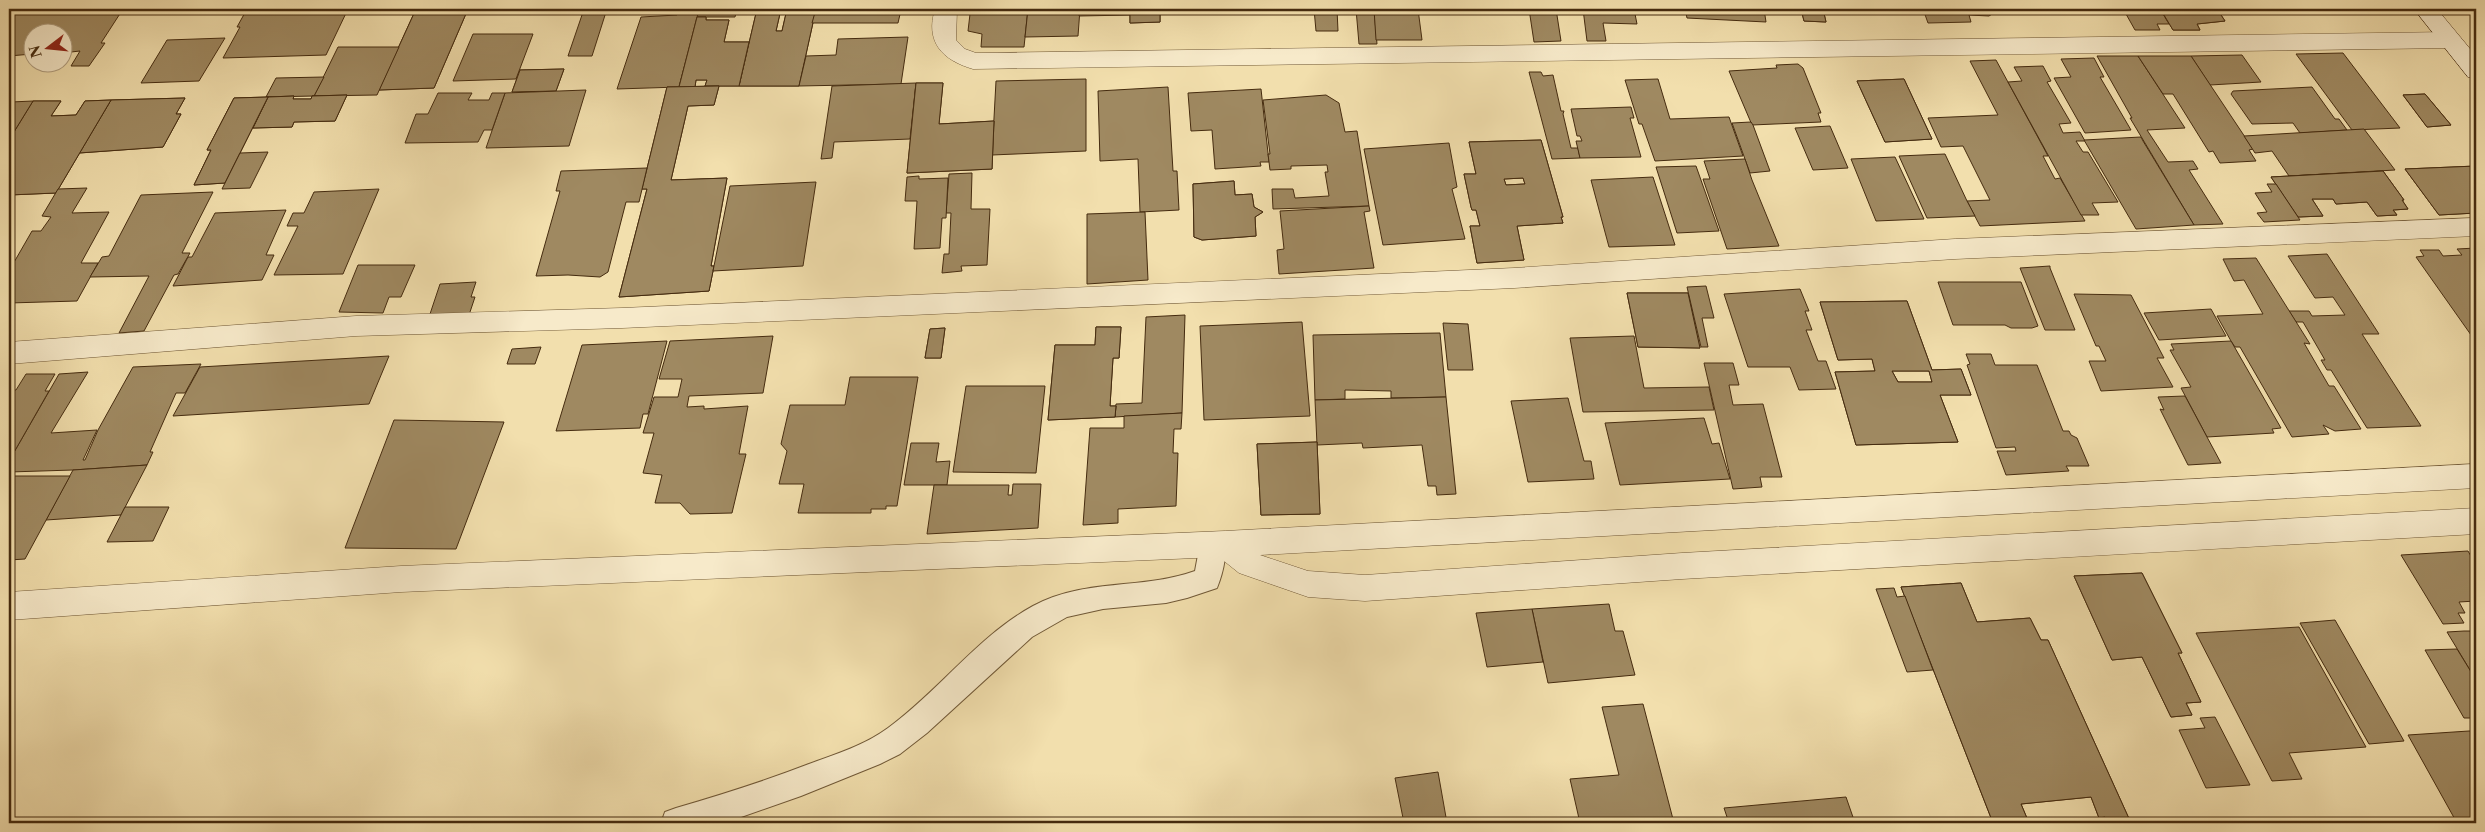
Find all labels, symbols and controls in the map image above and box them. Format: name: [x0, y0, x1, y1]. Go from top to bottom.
north arrow: [22, 22, 72, 72]
text: N: [25, 43, 46, 60]

